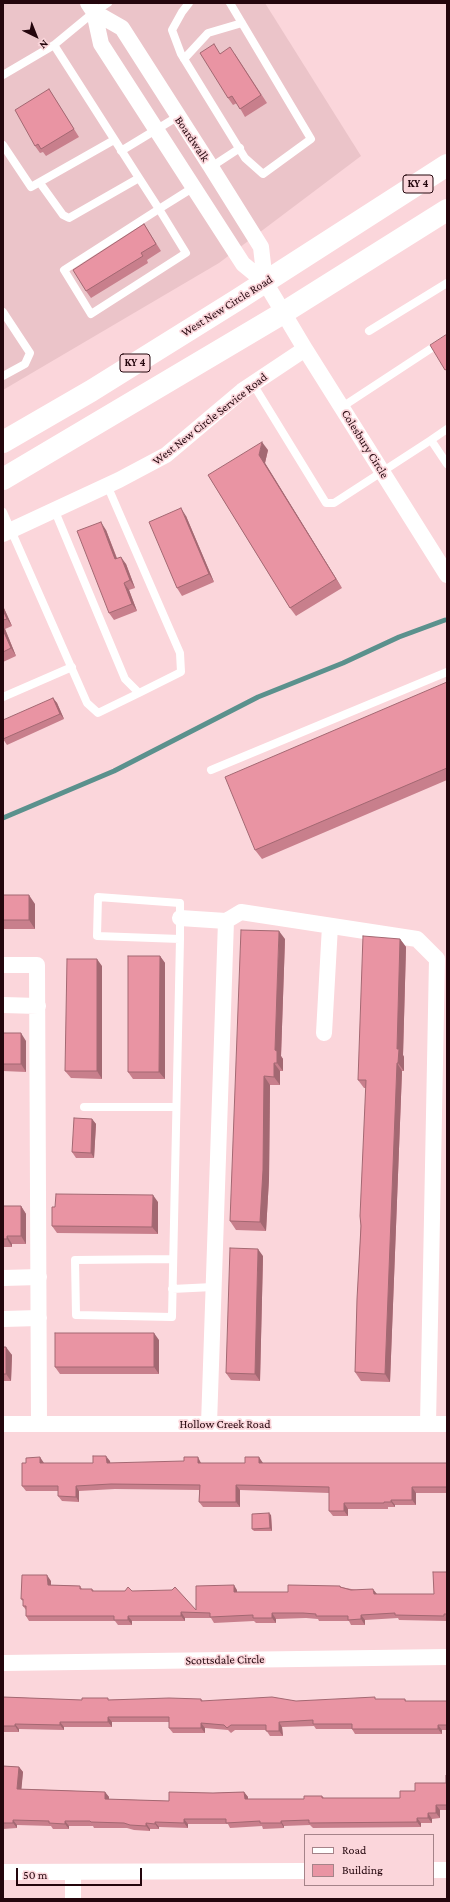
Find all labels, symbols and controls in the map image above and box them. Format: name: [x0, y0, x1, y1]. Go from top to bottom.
north arrow: [16, 16, 56, 56]
text: N: [37, 38, 51, 52]
street label: Boardwalk: [172, 114, 212, 164]
road number: KY 4: [403, 175, 433, 193]
street label: West New Circle Road: [179, 272, 275, 340]
road number: KY 4: [120, 354, 150, 372]
street label: West New Circle Service Road: [150, 370, 270, 468]
street label: Colesbury Circle: [338, 407, 392, 481]
street label: Hollow Creek Road: [179, 1417, 271, 1431]
street label: Scottsdale Circle: [185, 1652, 265, 1668]
legend: [304, 1834, 434, 1886]
text: Road: [342, 1843, 366, 1857]
scale bar: [18, 1860, 144, 1886]
text: Building: [342, 1863, 383, 1877]
text: 50 m: [23, 1868, 47, 1882]

